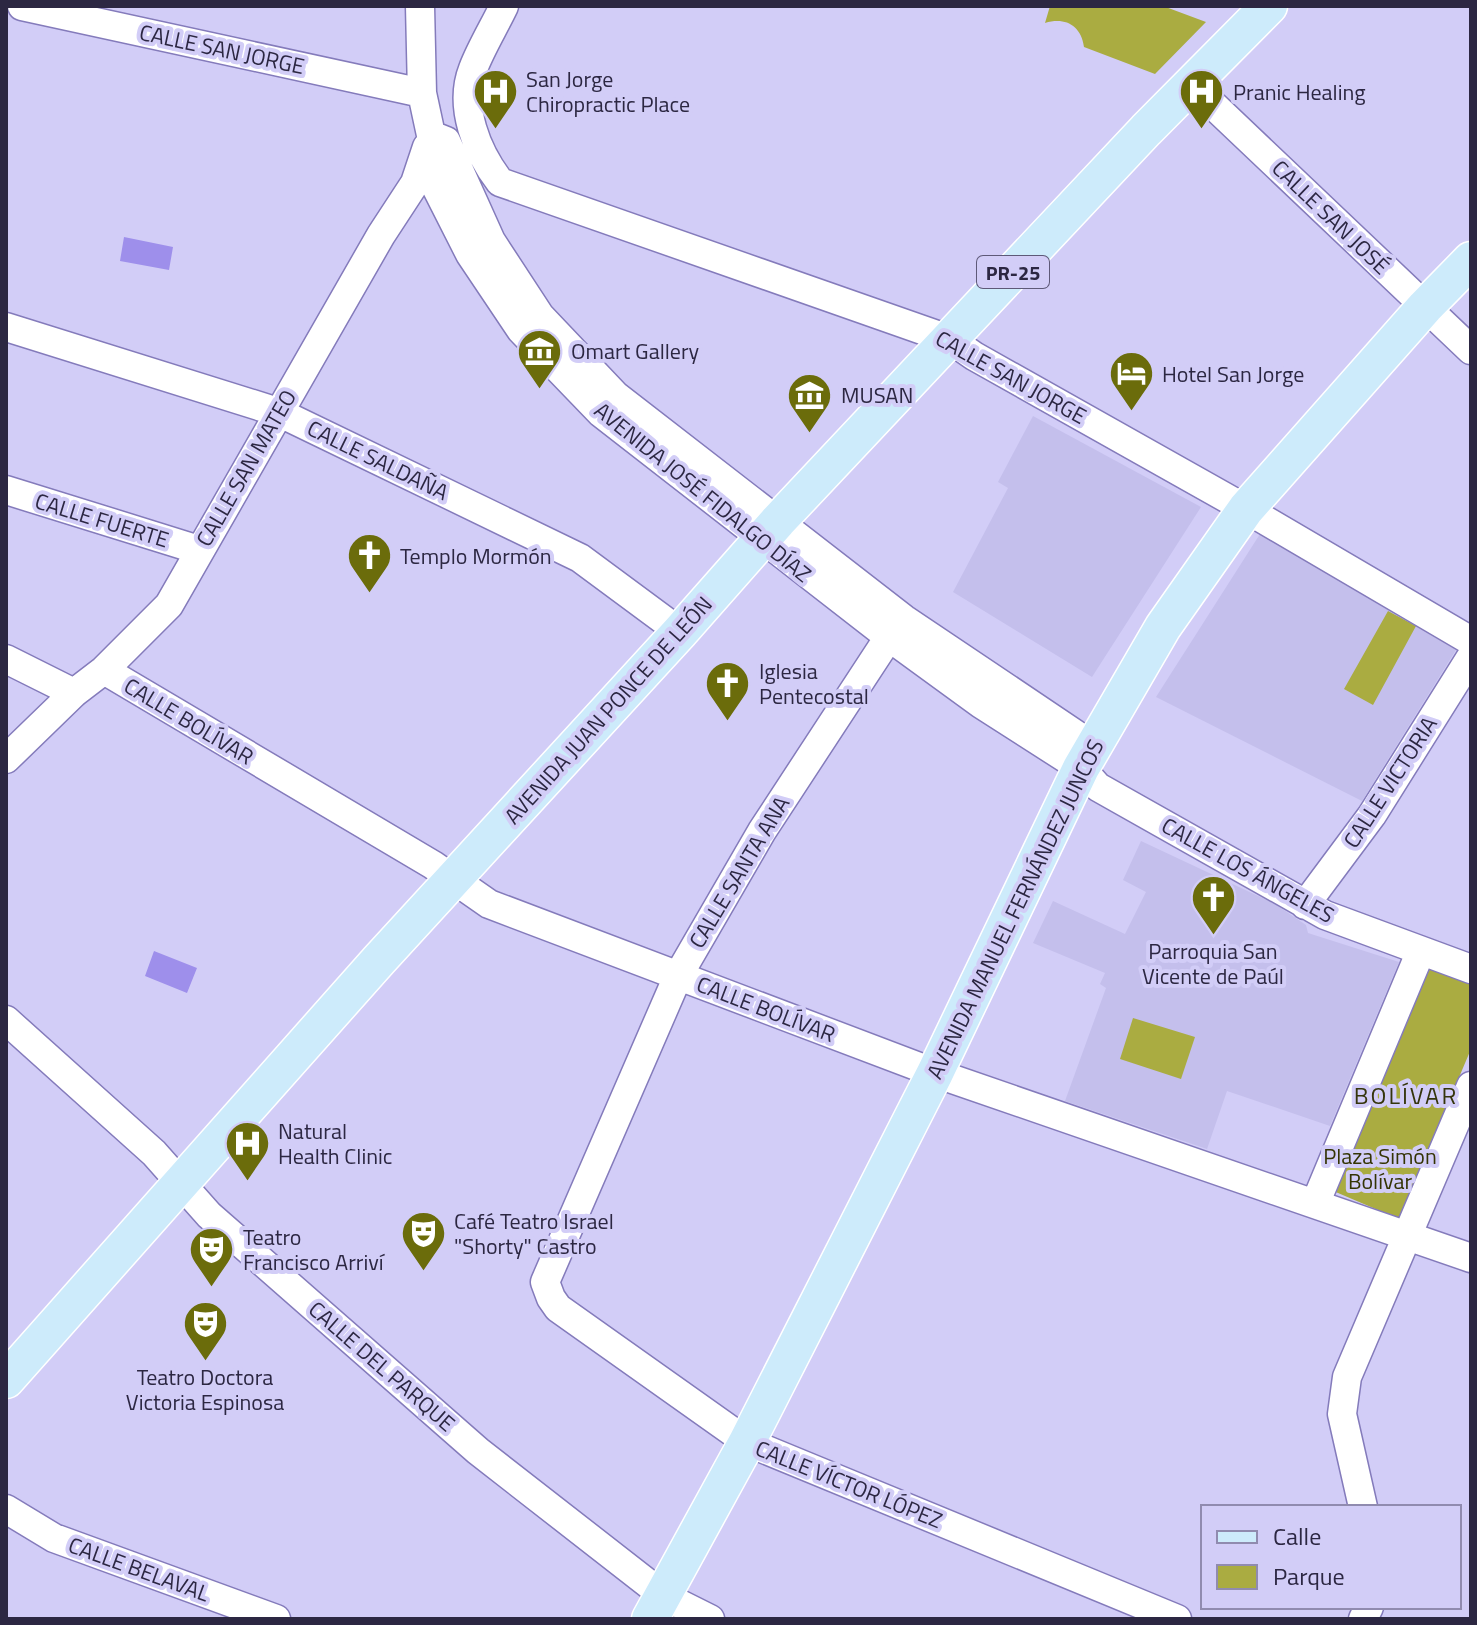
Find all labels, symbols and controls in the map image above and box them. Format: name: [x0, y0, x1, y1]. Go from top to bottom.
street label: CALLE SAN JORGE: [136, 15, 308, 83]
place label: San Jorge Chiropractic Place: [526, 62, 690, 121]
hospital icon: San Jorge Chiropractic Place: [471, 68, 519, 131]
hospital icon: Pranic Healing: [1178, 68, 1226, 131]
place label: Pranic Healing: [1233, 75, 1366, 109]
street label: CALLE SAN JOSÉ: [1264, 152, 1398, 282]
road number: PR-25: [977, 256, 1049, 288]
street label: CALLE SAN JORGE: [929, 321, 1093, 433]
museum icon: Omart Gallery: [516, 327, 564, 390]
place label: Omart Gallery: [571, 334, 700, 368]
hotel icon: Hotel San Jorge: [1107, 350, 1155, 413]
place label: Hotel San Jorge: [1162, 357, 1304, 391]
museum icon: MUSAN: [786, 371, 834, 434]
place label: MUSAN: [841, 378, 913, 412]
street label: CALLE SAN MATEO: [187, 383, 305, 553]
street label: AVENIDA JOSÉ FIDALGO DÍAZ: [587, 394, 819, 590]
street label: CALLE SALDAÑA: [302, 411, 454, 509]
street label: CALLE FUERTE: [31, 484, 173, 556]
church icon: Templo Mormón: [345, 532, 393, 595]
place label: Templo Mormón: [400, 539, 552, 573]
street label: AVENIDA JUAN PONCE DE LEÓN: [496, 588, 720, 832]
place label: Iglesia Pentecostal: [759, 654, 869, 713]
church icon: Iglesia Pentecostal: [704, 660, 752, 723]
street label: CALLE BOLÍVAR: [118, 669, 260, 773]
street label: CALLE VICTORIA: [1335, 709, 1445, 855]
street label: AVENIDA MANUEL FERNÁNDEZ JUNCOS: [918, 733, 1112, 1085]
street label: CALLE SANTA ANA: [680, 789, 798, 955]
street label: CALLE LOS ÁNGELES: [1155, 808, 1341, 932]
church icon: Parroquia San Vicente de Paúl: [1189, 874, 1237, 937]
place label: Parroquia San Vicente de Paúl: [1142, 934, 1284, 993]
street label: CALLE BOLÍVAR: [692, 967, 840, 1051]
district label: BOLÍVAR: [1354, 1077, 1458, 1113]
place label: Natural Health Clinic: [278, 1114, 392, 1173]
hospital icon: Natural Health Clinic: [223, 1120, 271, 1183]
park label: Plaza Simón Bolívar: [1323, 1139, 1437, 1198]
place label: Café Teatro Israel "Shorty" Castro: [454, 1204, 614, 1263]
theatre icon: Café Teatro Israel "Shorty" Castro: [399, 1210, 447, 1273]
place label: Teatro Francisco Arriví: [243, 1220, 386, 1279]
theatre icon: Teatro Francisco Arriví: [188, 1226, 236, 1289]
street label: CALLE DEL PARQUE: [301, 1293, 463, 1439]
theatre icon: Teatro Doctora Victoria Espinosa: [181, 1300, 229, 1363]
place label: Teatro Doctora Victoria Espinosa: [126, 1360, 284, 1419]
street label: CALLE VÍCTOR LÓPEZ: [750, 1431, 948, 1537]
legend: [1201, 1505, 1461, 1609]
text: Calle: [1273, 1518, 1321, 1554]
street label: CALLE BELAVAL: [64, 1528, 215, 1610]
text: Parque: [1273, 1558, 1345, 1594]

